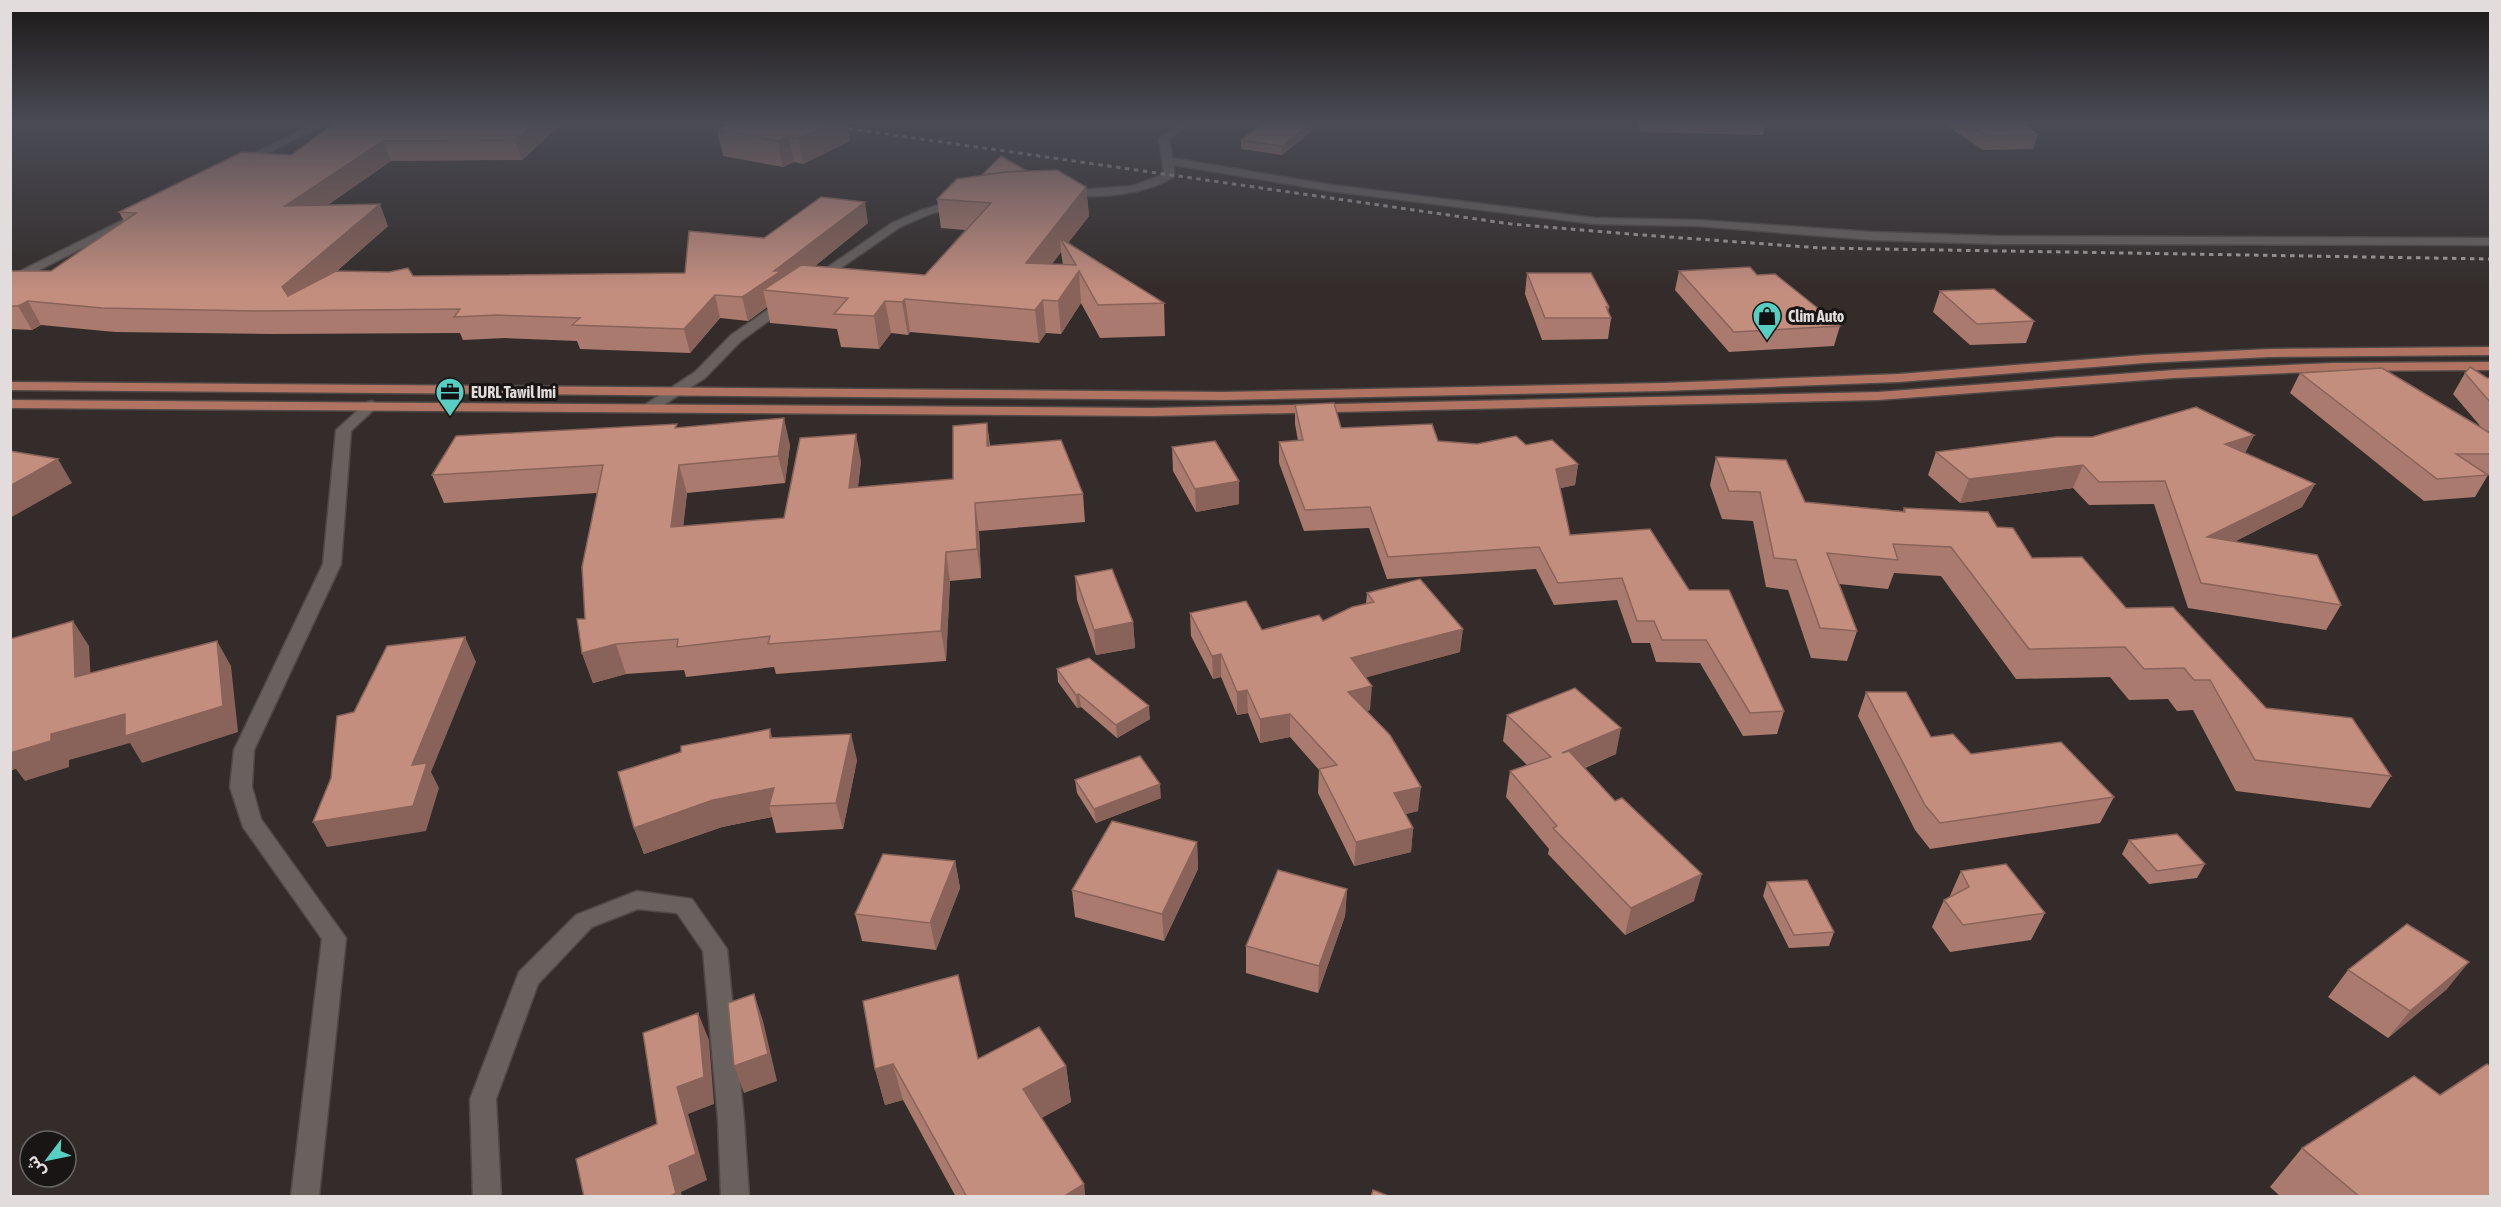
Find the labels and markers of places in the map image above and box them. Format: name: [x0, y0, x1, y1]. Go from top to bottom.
shop icon: Clim Auto: [1751, 300, 1783, 342]
place label: Clim Auto: [1788, 307, 1845, 325]
office icon: EURL Tawil Imi: [434, 376, 466, 418]
place label: EURL Tawil Imi: [471, 383, 556, 401]

